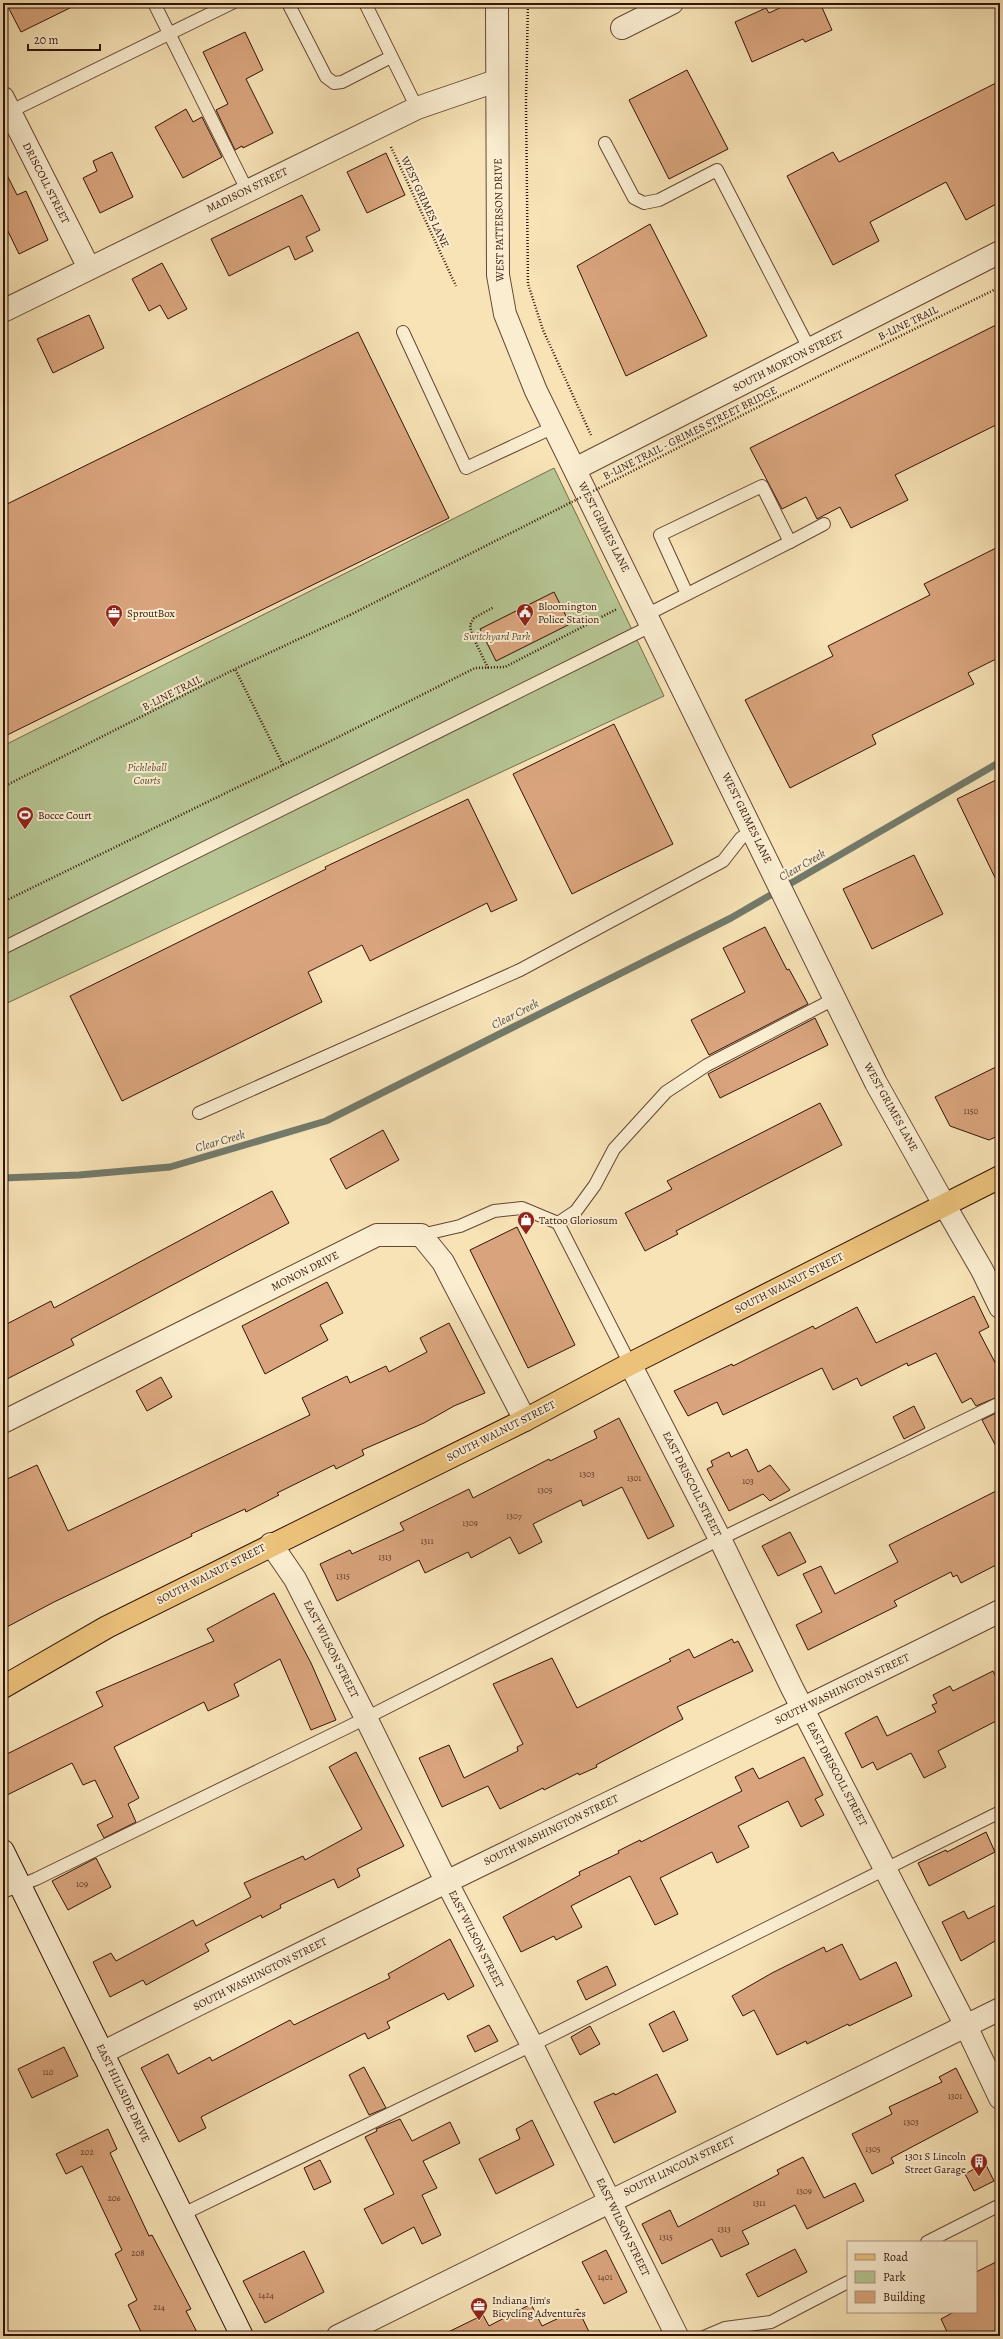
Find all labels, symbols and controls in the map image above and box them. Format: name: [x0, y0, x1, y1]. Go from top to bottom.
scale bar: [28, 26, 100, 52]
text: 20 m: [34, 32, 58, 48]
street label: DRISCOLL STREET: [19, 140, 73, 226]
street label: WEST GRIMES LANE: [397, 153, 453, 250]
street label: WEST PATTERSON DRIVE: [490, 158, 508, 283]
street label: MADISON STREET: [204, 164, 290, 216]
street label: B-LINE TRAIL: [875, 302, 941, 344]
street label: SOUTH MORTON STREET: [730, 327, 846, 395]
street label: B-LINE TRAIL - GRIMES STREET BRIDGE: [600, 382, 780, 484]
street label: WEST GRIMES LANE: [574, 478, 633, 575]
place label: Bloomington Police Station: [538, 599, 599, 627]
public building icon: Bloomington Police Station: [515, 602, 535, 627]
office icon: SproutBox: [104, 603, 124, 628]
place label: SproutBox: [127, 606, 176, 621]
park label: Switchyard Park: [464, 629, 530, 644]
street label: B-LINE TRAIL: [140, 671, 205, 714]
park label: Pickleball Courts: [127, 760, 167, 788]
street label: WEST GRIMES LANE: [718, 769, 776, 866]
sports icon: Bocce Court: [15, 805, 35, 830]
place label: Bocce Court: [38, 808, 92, 823]
water label: Clear Creek: [776, 845, 829, 885]
water label: Clear Creek: [489, 995, 542, 1033]
street label: WEST GRIMES LANE: [860, 1059, 922, 1154]
house number: 1150: [964, 1105, 979, 1117]
water label: Clear Creek: [193, 1126, 247, 1156]
shop icon: Tattoo Gloriosum: [516, 1210, 536, 1235]
place label: Tattoo Gloriosum: [539, 1213, 618, 1228]
street label: MONON DRIVE: [269, 1248, 341, 1294]
street label: SOUTH WALNUT STREET: [732, 1249, 846, 1317]
street label: SOUTH WALNUT STREET: [444, 1397, 558, 1465]
street label: EAST DRISCOLL STREET: [659, 1429, 725, 1539]
house number: 1303: [579, 1468, 595, 1480]
house number: 1301: [627, 1472, 641, 1484]
house number: 103: [742, 1475, 754, 1487]
house number: 1305: [537, 1484, 553, 1496]
house number: 1307: [506, 1510, 522, 1522]
house number: 1309: [462, 1517, 478, 1529]
house number: 1311: [421, 1535, 433, 1547]
street label: SOUTH WALNUT STREET: [154, 1540, 268, 1608]
house number: 1313: [378, 1551, 392, 1563]
house number: 1315: [336, 1570, 350, 1582]
street label: EAST WILSON STREET: [300, 1598, 362, 1700]
street label: SOUTH WASHINGTON STREET: [772, 1650, 912, 1728]
street label: EAST DRISCOLL STREET: [803, 1719, 871, 1829]
street label: SOUTH WASHINGTON STREET: [481, 1791, 621, 1869]
house number: 109: [76, 1878, 88, 1890]
street label: EAST WILSON STREET: [445, 1888, 507, 1990]
street label: SOUTH WASHINGTON STREET: [191, 1934, 329, 2014]
street label: EAST HILLSIDE DRIVE: [93, 2041, 153, 2145]
house number: 110: [43, 2066, 54, 2078]
house number: 1301: [948, 2090, 962, 2102]
house number: 1303: [903, 2116, 919, 2128]
street label: SOUTH LINCOLN STREET: [621, 2133, 737, 2199]
house number: 1305: [865, 2143, 881, 2155]
house number: 202: [80, 2146, 94, 2158]
place label: 1301 S Lincoln Street Garage: [904, 2149, 966, 2177]
building icon: 1301 S Lincoln Street Garage: [969, 2152, 989, 2177]
street label: EAST WILSON STREET: [593, 2175, 653, 2279]
house number: 1309: [796, 2185, 812, 2197]
house number: 206: [107, 2192, 121, 2204]
house number: 1311: [753, 2197, 765, 2209]
house number: 1313: [717, 2223, 731, 2235]
house number: 1315: [659, 2231, 673, 2243]
legend: [847, 2241, 977, 2313]
house number: 208: [131, 2247, 145, 2259]
text: Road: [883, 2249, 909, 2265]
text: Park: [883, 2269, 906, 2285]
house number: 1401: [597, 2271, 613, 2283]
house number: 1424: [258, 2289, 274, 2301]
text: Building: [883, 2289, 925, 2305]
place label: Indiana Jim's Bicycling Adventures: [492, 2293, 586, 2321]
office icon: Indiana Jim's Bicycling Adventures: [469, 2296, 489, 2321]
house number: 214: [153, 2301, 165, 2313]

